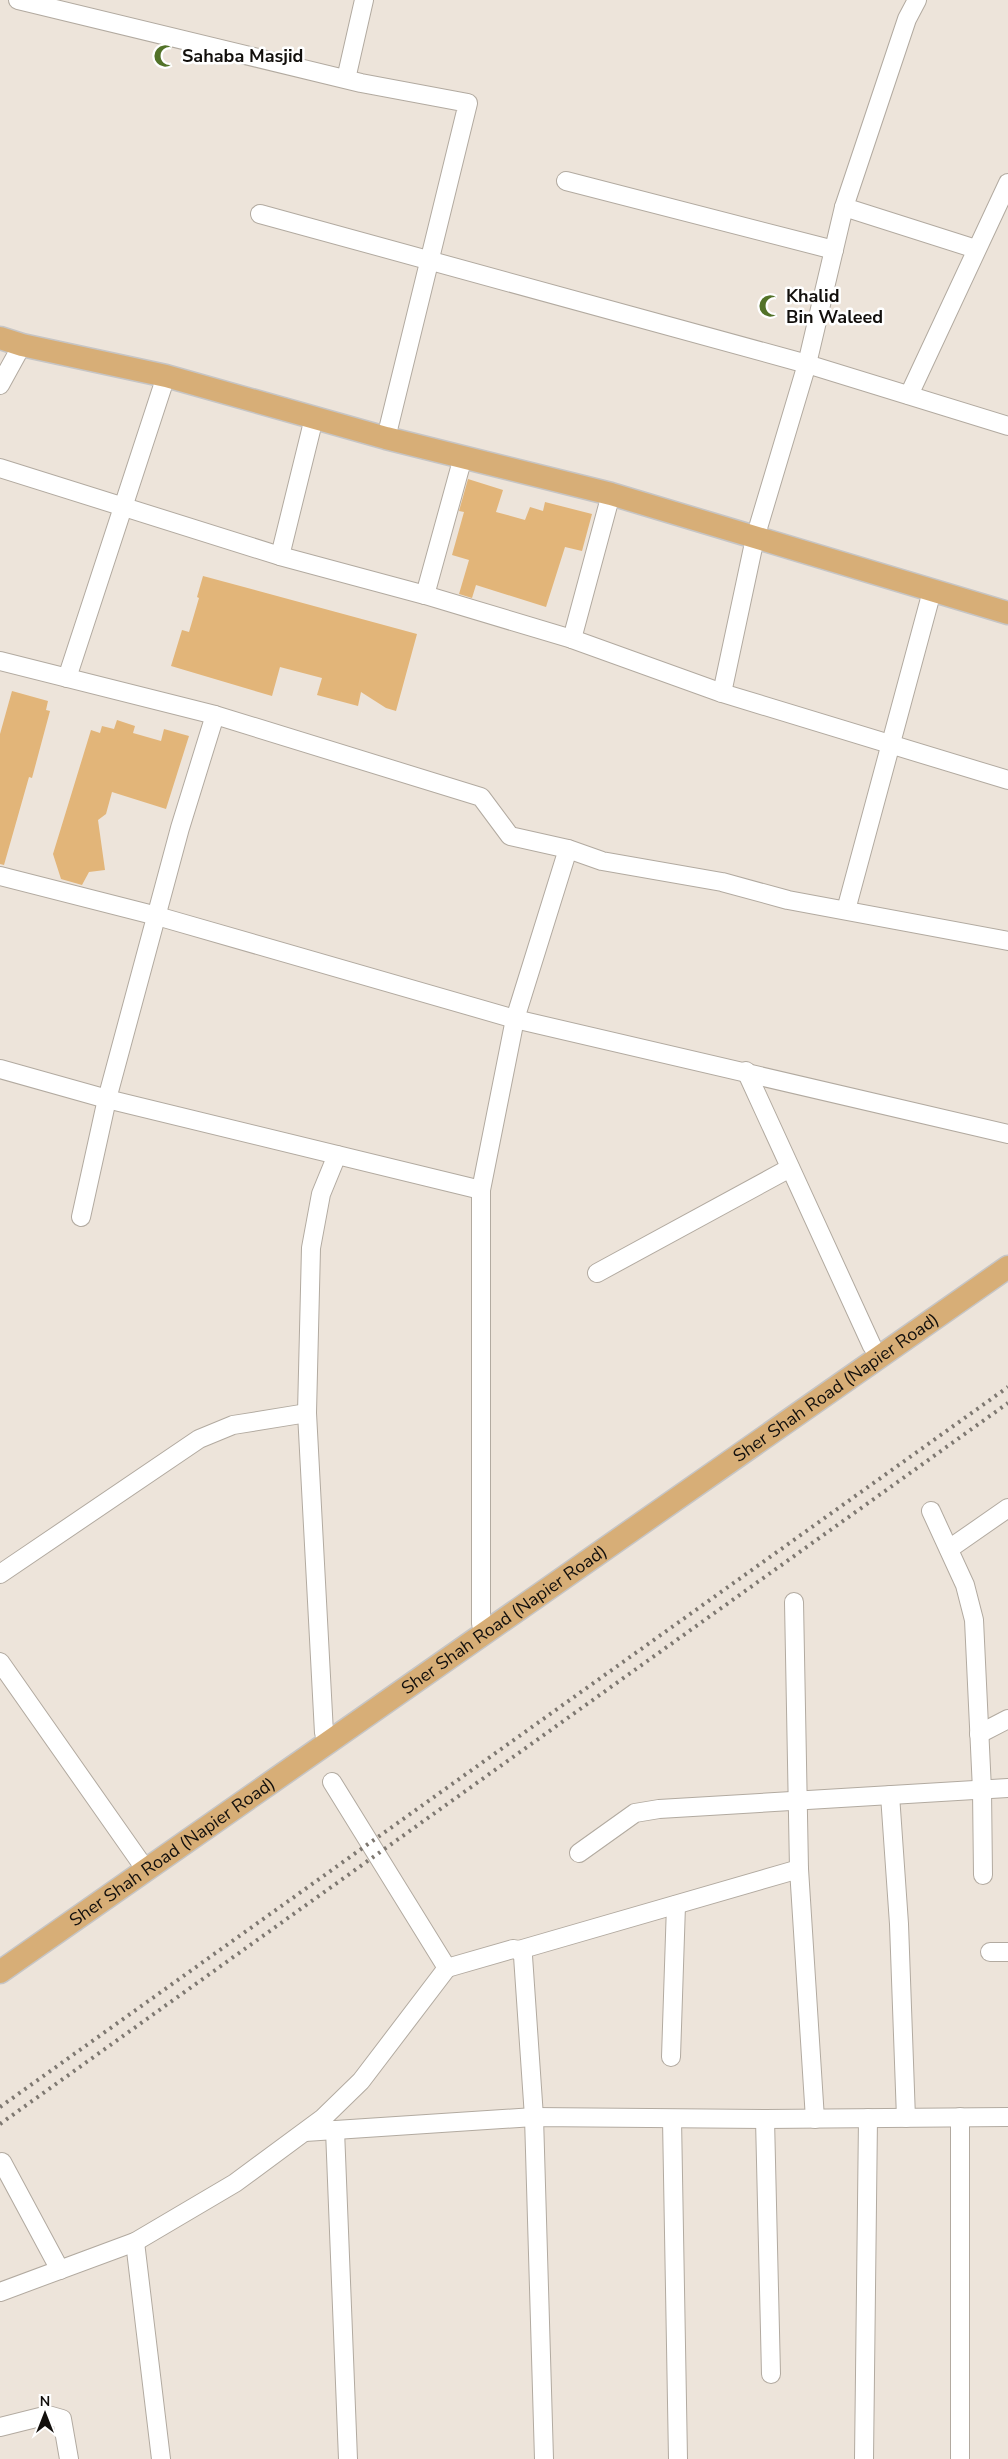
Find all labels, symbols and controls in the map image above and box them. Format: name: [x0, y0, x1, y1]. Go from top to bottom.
mosque icon: Sahaba Masjid: [152, 43, 178, 69]
place label: Sahaba Masjid: [182, 44, 303, 68]
place label: Khalid Bin Waleed: [786, 284, 883, 329]
mosque icon: Khalid Bin Waleed: [757, 293, 783, 319]
street label: Sher Shah Road (Napier Road): [728, 1307, 943, 1468]
street label: Sher Shah Road (Napier Road): [396, 1539, 612, 1700]
street label: Sher Shah Road (Napier Road): [64, 1771, 280, 1932]
north arrow: [20, 2389, 70, 2439]
text: N: [40, 2392, 50, 2411]

